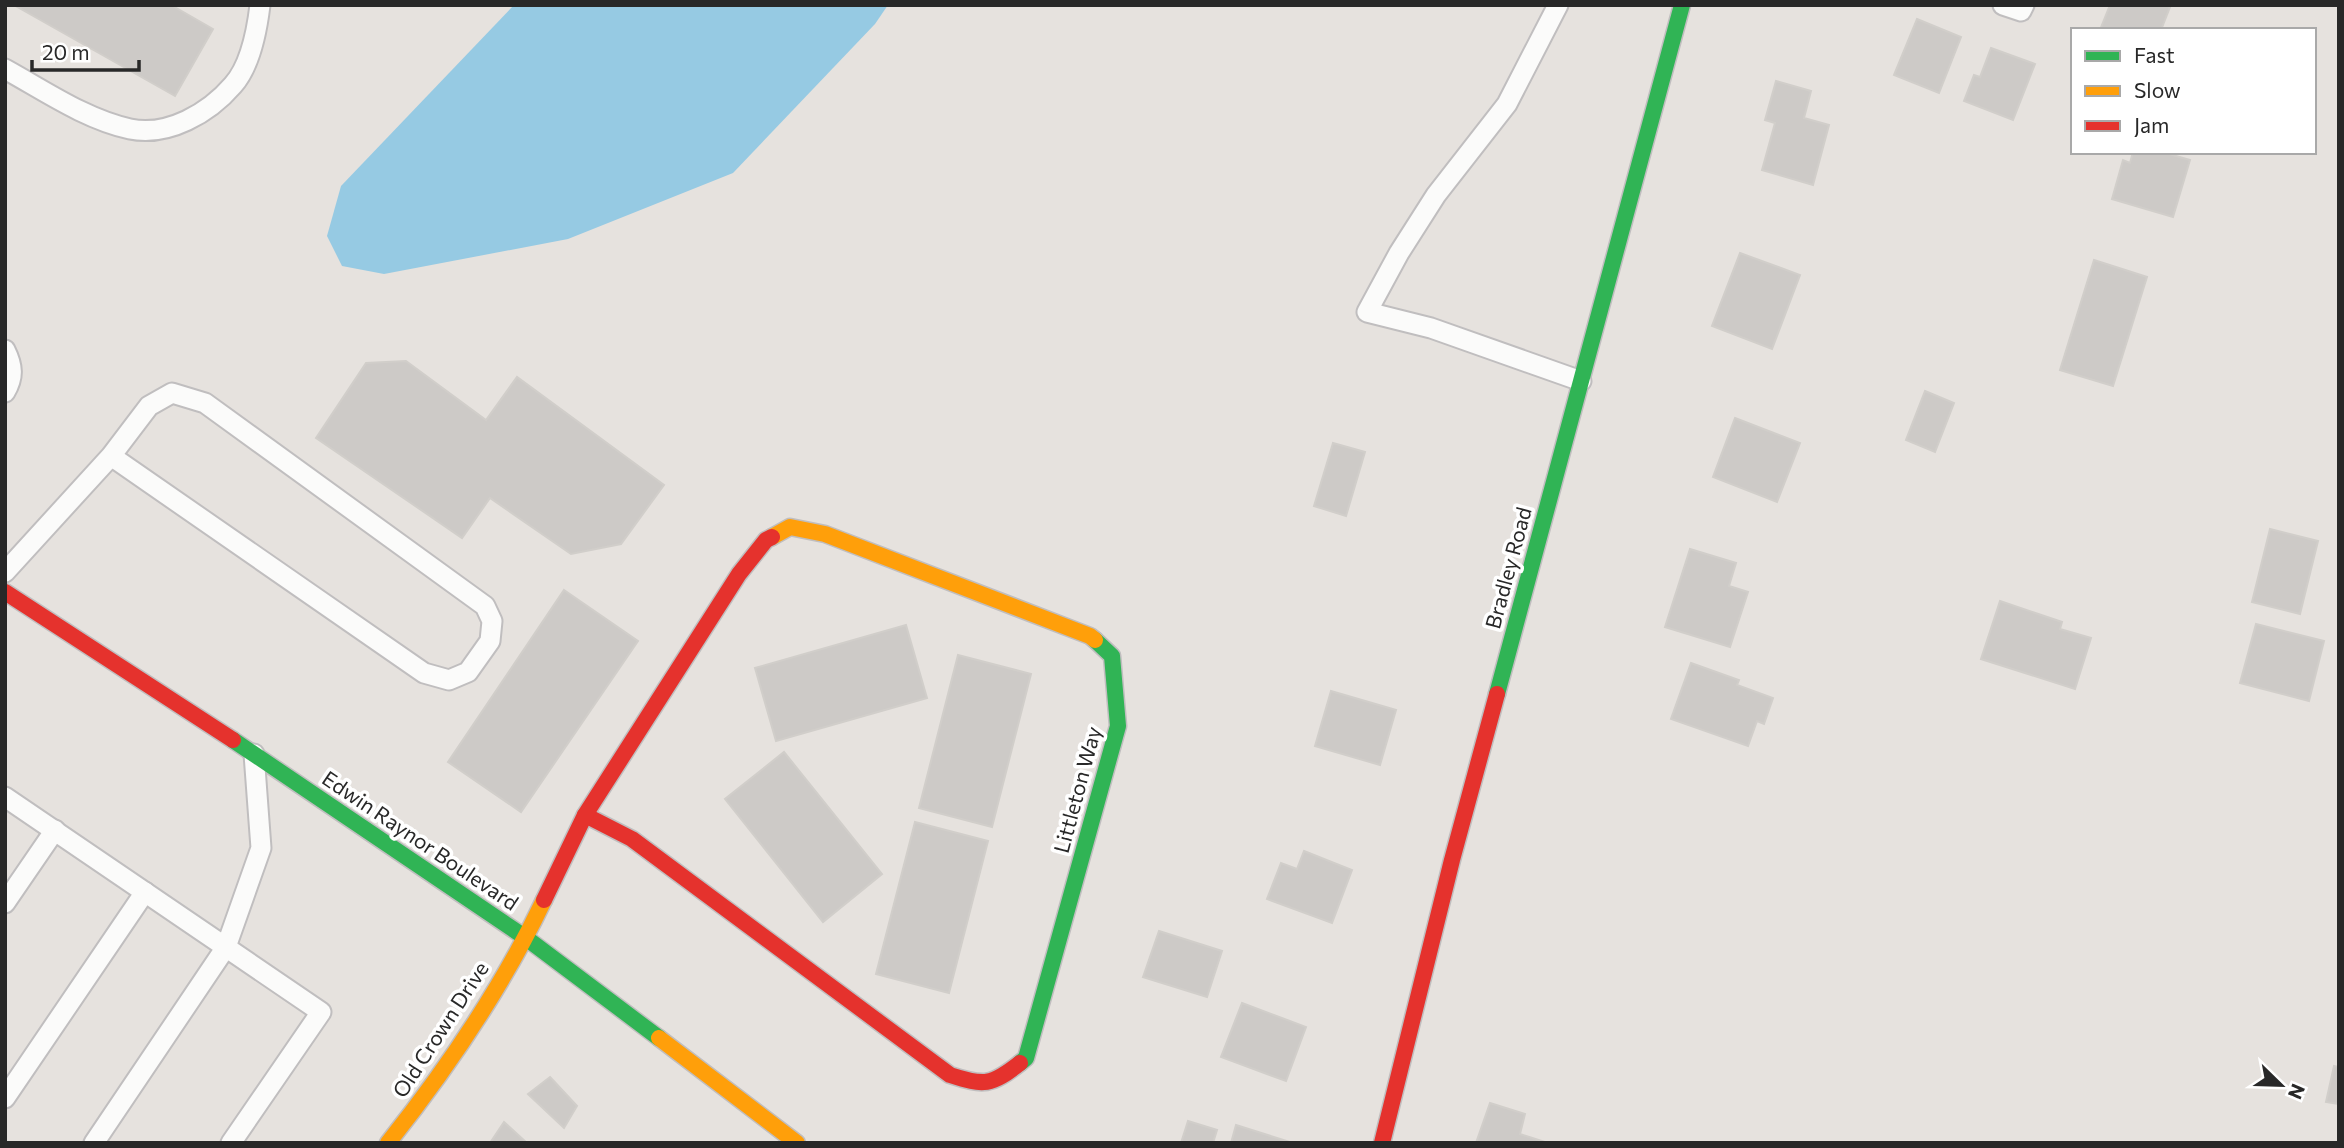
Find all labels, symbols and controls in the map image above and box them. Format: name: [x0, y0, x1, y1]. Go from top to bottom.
scale bar: [32, 28, 138, 72]
legend: [2071, 28, 2316, 154]
text: 20 m: [42, 39, 90, 64]
text: Fast: [2134, 42, 2175, 67]
text: Slow: [2134, 77, 2181, 102]
text: Jam: [2134, 112, 2169, 137]
street label: Bradley Road: [1479, 504, 1536, 631]
street label: Littleton Way: [1048, 724, 1105, 856]
street label: Edwin Raynor Boulevard: [318, 765, 524, 915]
street label: Old Crown Drive: [387, 957, 493, 1102]
north arrow: [2246, 1050, 2316, 1120]
text: N: [2284, 1081, 2310, 1103]

